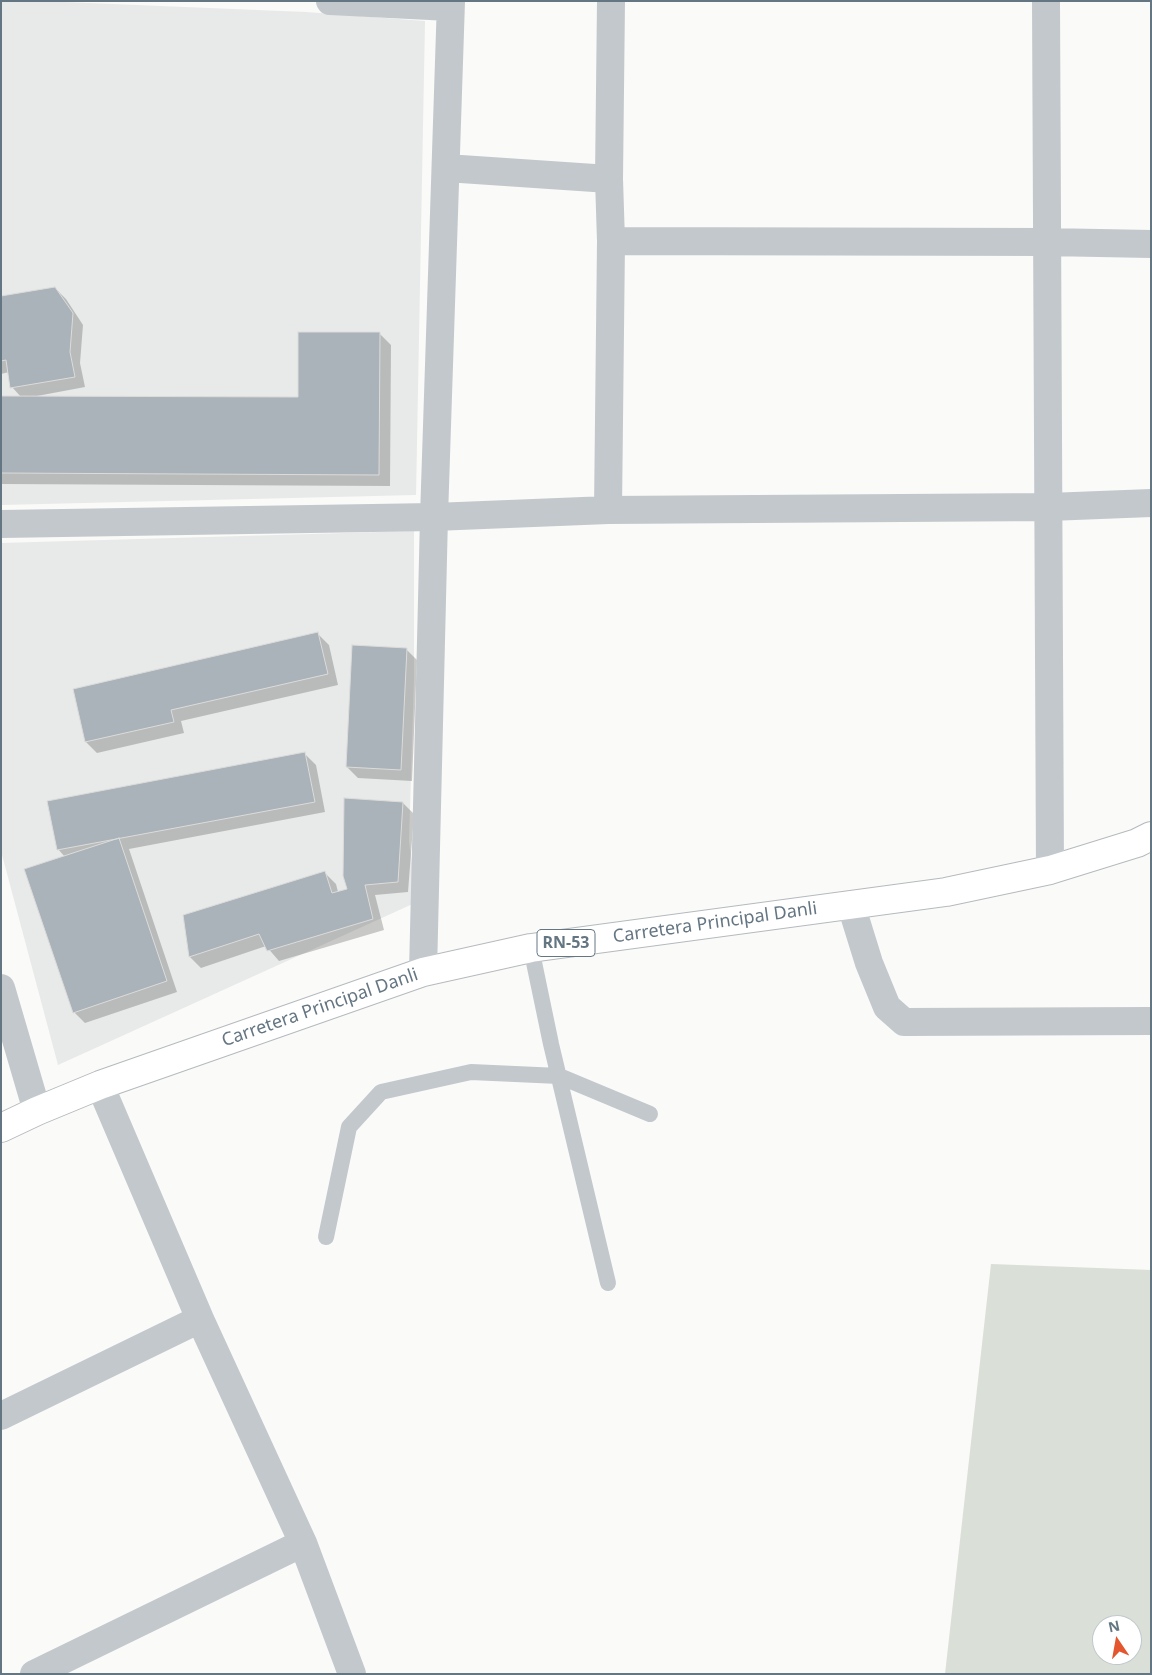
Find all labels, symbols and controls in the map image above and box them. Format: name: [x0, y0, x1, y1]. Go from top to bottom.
street label: Carretera Principal Danli: [611, 898, 819, 948]
road number: RN-53: [537, 930, 595, 956]
street label: Carretera Principal Danli: [219, 964, 421, 1052]
north arrow: [1092, 1615, 1142, 1665]
text: N: [1106, 1615, 1122, 1636]

